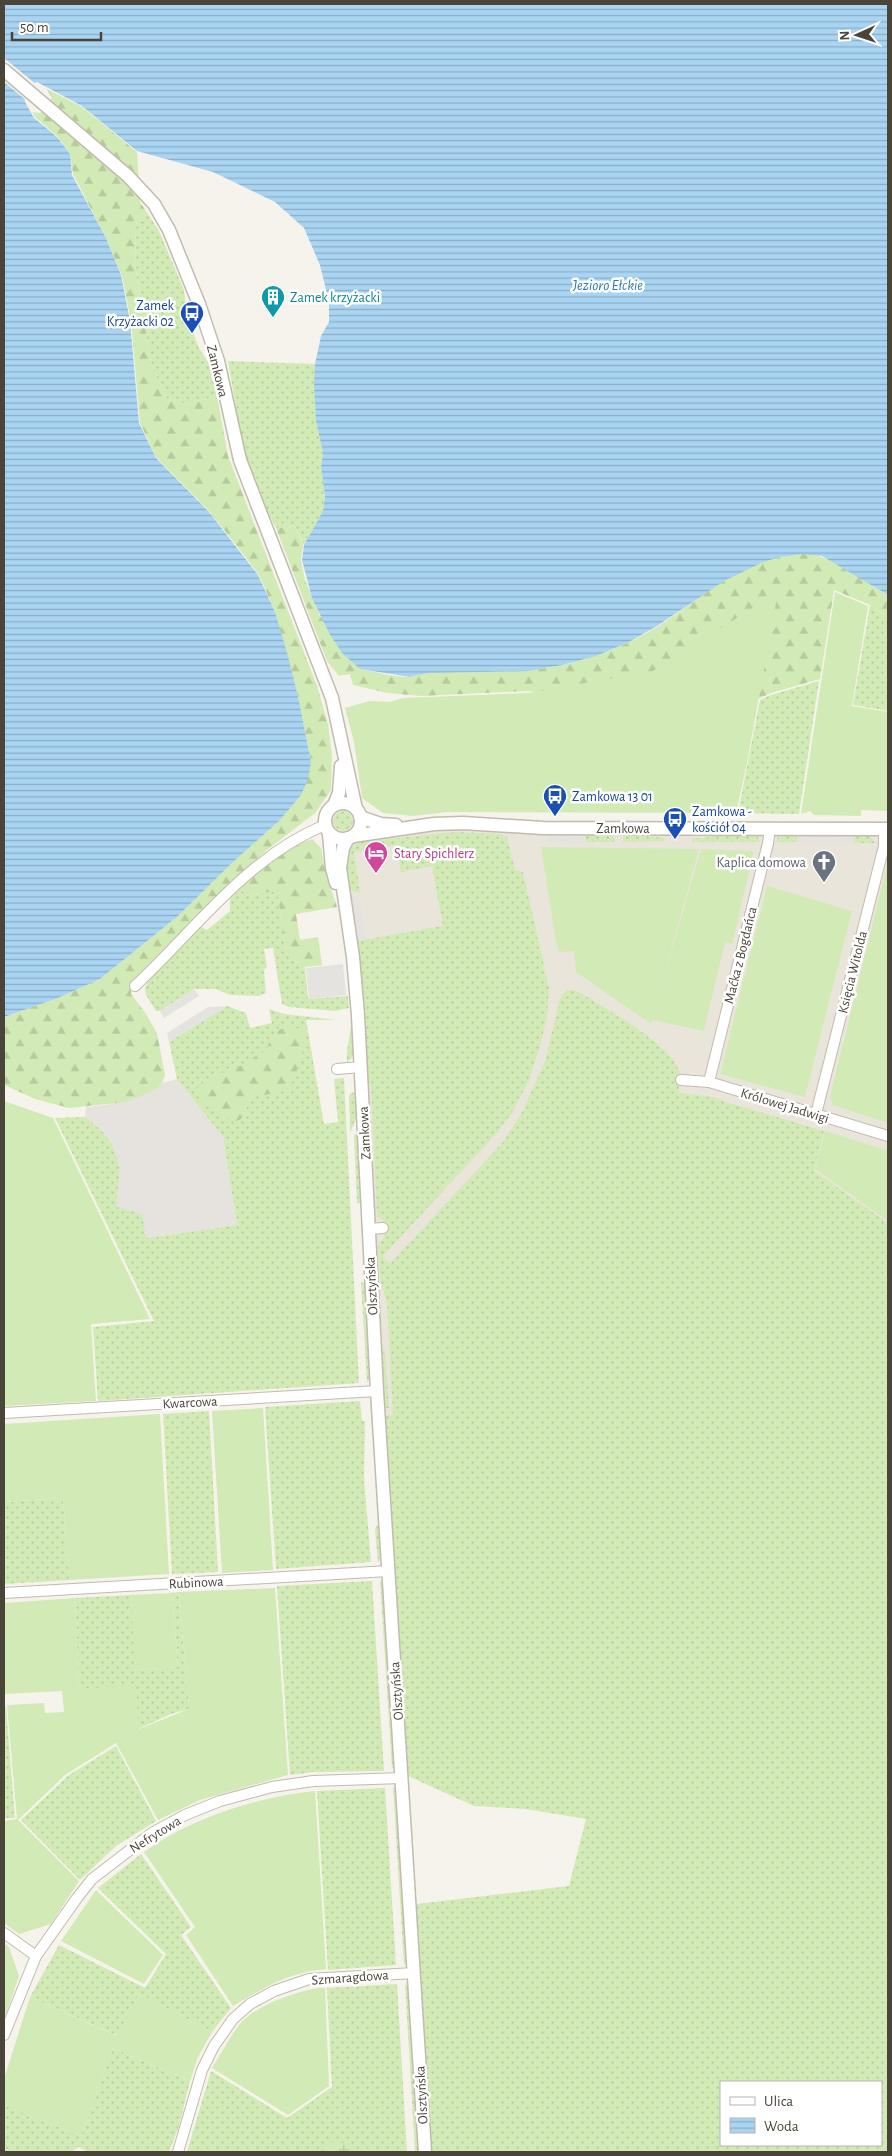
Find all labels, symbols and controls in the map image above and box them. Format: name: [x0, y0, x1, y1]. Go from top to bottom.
scale bar: [12, 10, 101, 42]
north arrow: [832, 10, 882, 60]
text: 50 m: [20, 20, 49, 35]
text: N: [838, 30, 852, 41]
water label: Jezioro Ełckie: [572, 278, 643, 293]
building icon: Zamek krzyżacki: [260, 284, 286, 318]
place label: Zamek krzyżacki: [290, 291, 380, 305]
place label: Zamek Krzyżacki 02: [107, 299, 175, 329]
bus stop icon: Zamek Krzyżacki 02: [179, 300, 205, 334]
street label: Zamkowa: [204, 344, 230, 399]
bus stop icon: Zamkowa 13 01: [542, 783, 568, 817]
place label: Zamkowa 13 01: [572, 790, 653, 804]
place label: Zamkowa - kościół 04: [692, 805, 752, 835]
bus stop icon: Zamkowa - kościół 04: [662, 806, 688, 840]
street label: Zamkowa: [596, 822, 650, 836]
hotel icon: Stary Spichlerz: [363, 840, 389, 874]
place label: Stary Spichlerz: [394, 847, 475, 861]
church icon: Kaplica domowa: [811, 849, 837, 883]
place label: Kaplica domowa: [716, 856, 807, 870]
street label: Maćka z Bogdańca: [722, 905, 760, 1005]
street label: Księcia Witolda: [836, 929, 870, 1015]
street label: Królowej Jadwigi: [739, 1086, 831, 1126]
street label: Zamkowa: [357, 1105, 373, 1160]
street label: Olsztyńska: [363, 1256, 381, 1316]
street label: Kwarcowa: [162, 1395, 218, 1411]
street label: Rubinowa: [168, 1575, 224, 1591]
street label: Olsztyńska: [388, 1661, 406, 1721]
street label: Nefrytowa: [128, 1813, 184, 1856]
street label: Szmaragdowa: [311, 1968, 390, 1988]
street label: Olsztyńska: [413, 2065, 431, 2125]
legend: [720, 2081, 882, 2146]
text: Ulica: [764, 2094, 793, 2109]
text: Woda: [764, 2119, 799, 2134]

